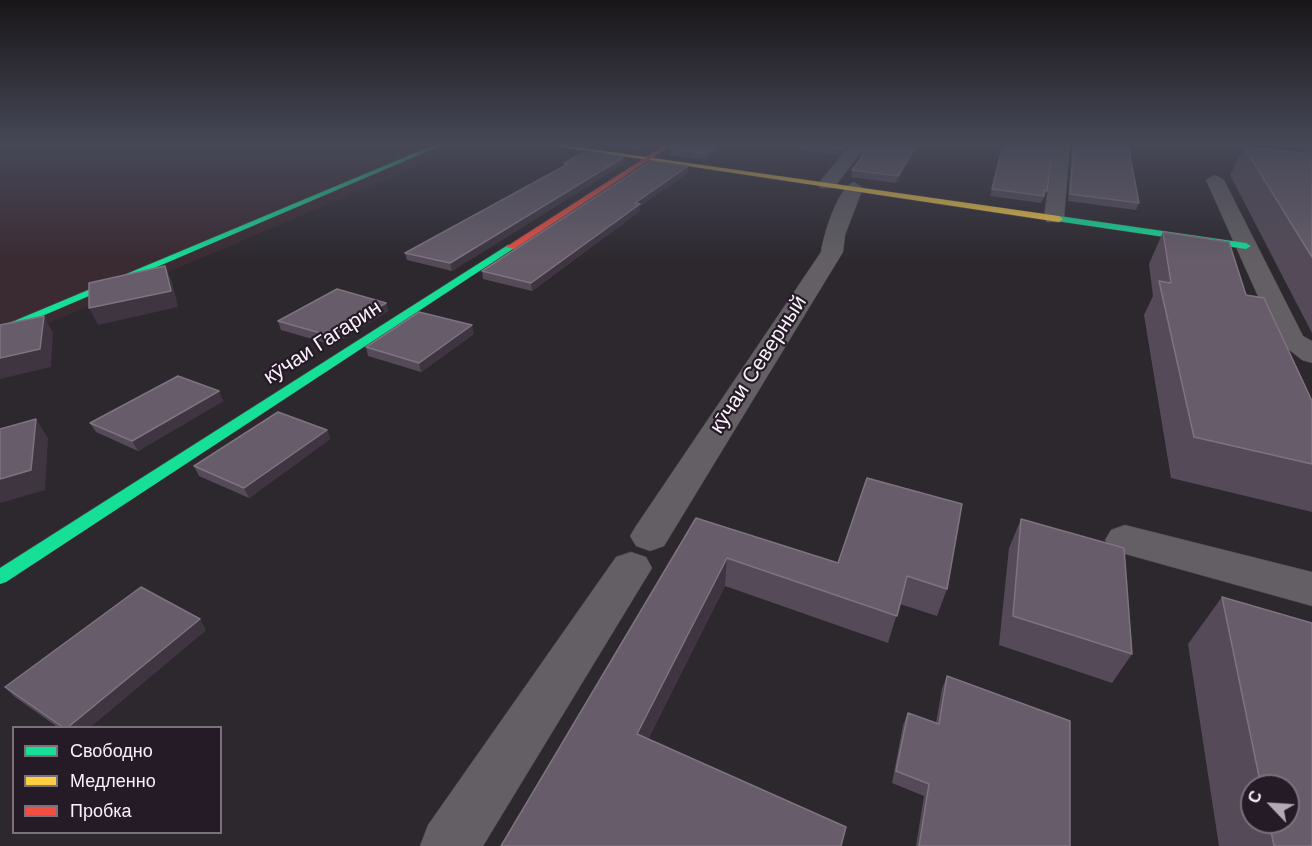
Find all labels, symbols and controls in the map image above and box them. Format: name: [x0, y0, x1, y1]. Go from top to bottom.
street label: кӯчаи Северный: [705, 291, 813, 439]
street label: кӯчаи Гагарин: [259, 296, 387, 390]
legend: [12, 726, 222, 834]
text: Свободно: [70, 739, 153, 763]
text: Медленно: [70, 769, 156, 793]
north arrow: [1240, 774, 1300, 834]
text: С: [1243, 787, 1267, 807]
text: Пробка: [70, 799, 132, 823]

